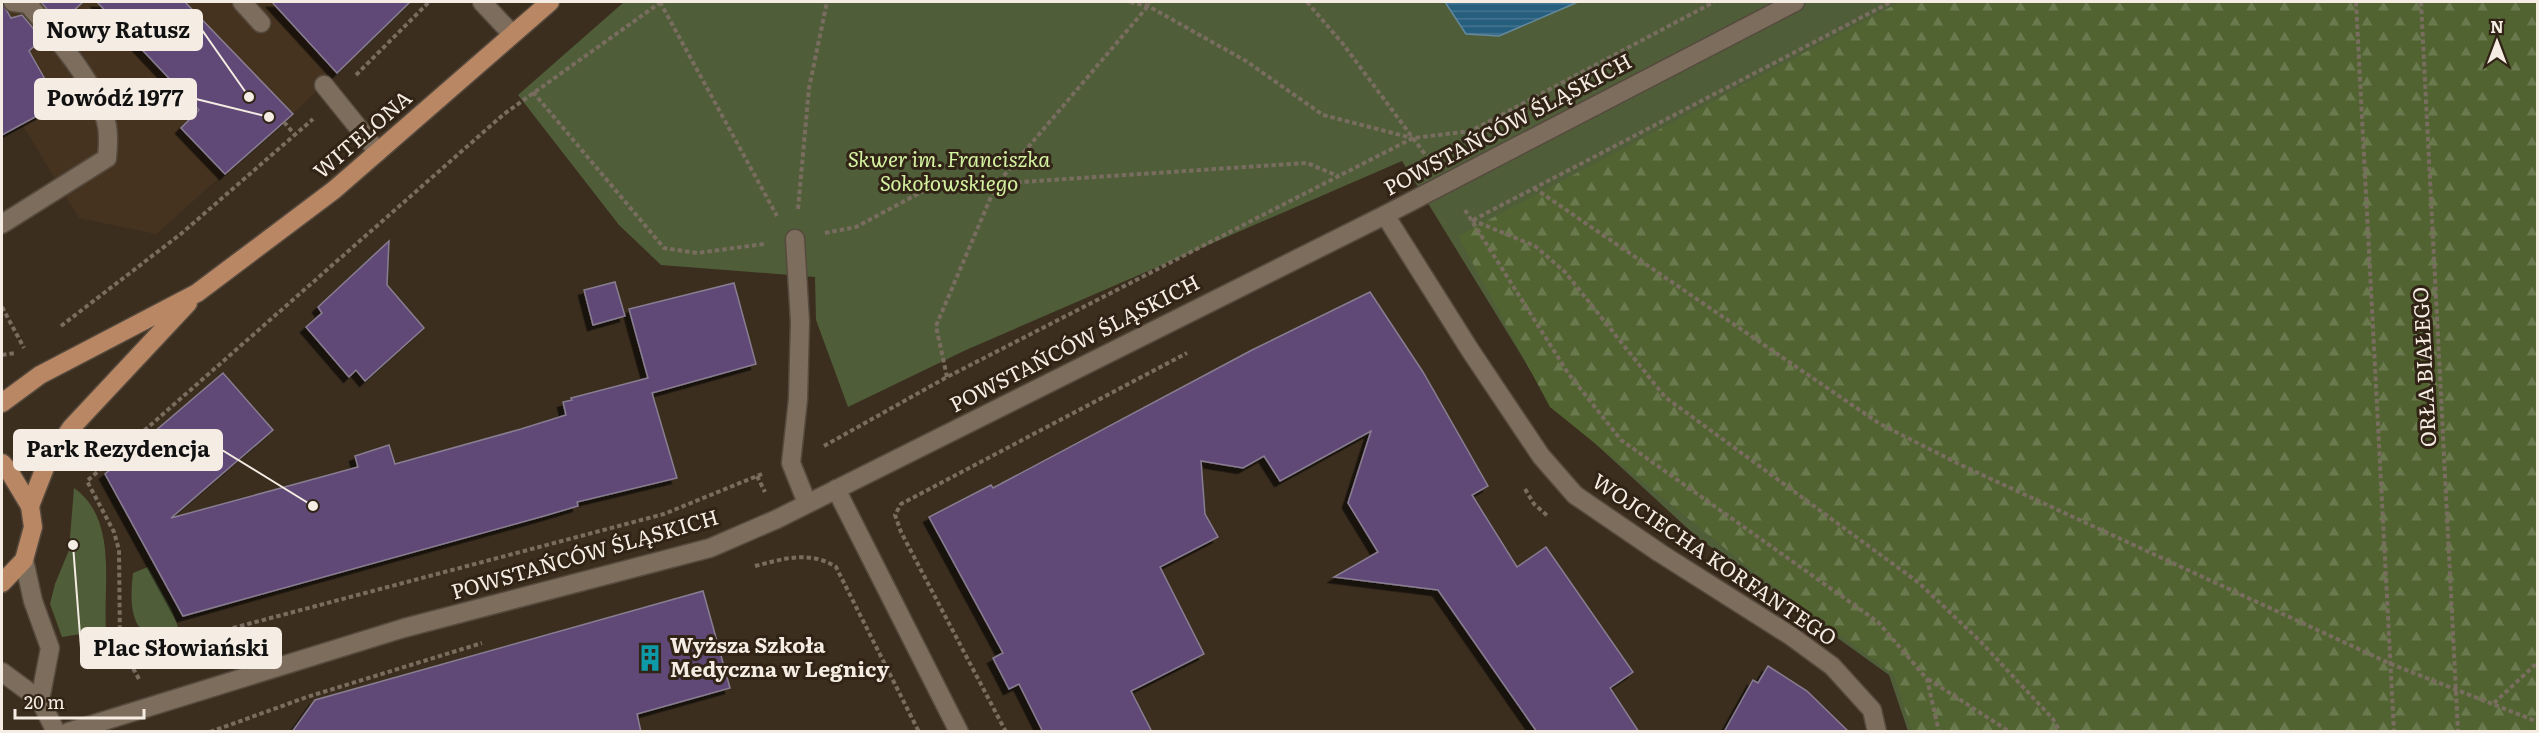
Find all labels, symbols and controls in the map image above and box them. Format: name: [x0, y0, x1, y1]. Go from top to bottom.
callout: Nowy Ratusz: [34, 10, 202, 50]
text: Nowy Ratusz: [46, 12, 190, 45]
north arrow: [2467, 12, 2527, 72]
text: N: [2490, 14, 2504, 38]
street label: POWSTAŃCÓW ŚLĄSKICH: [1377, 44, 1636, 201]
callout: Powódź 1977: [35, 79, 196, 119]
text: Powódź 1977: [47, 80, 183, 113]
street label: WITELONA: [305, 81, 418, 185]
park label: Skwer im. Franciszka Sokołowskiego: [848, 142, 1050, 197]
street label: POWSTAŃCÓW ŚLĄSKICH: [944, 265, 1204, 418]
street label: ORŁA BIAŁEGO: [2403, 286, 2442, 448]
callout: Park Rezydencja: [14, 430, 222, 470]
text: Park Rezydencja: [26, 431, 210, 464]
street label: WOJCIECHA KORFANTEGO: [1587, 464, 1844, 652]
street label: POWSTAŃCÓW ŚLĄSKICH: [447, 500, 722, 606]
callout: Plac Słowiański: [81, 628, 281, 668]
place label: Wyższa Szkoła Medyczna w Legnicy: [670, 628, 889, 683]
text: Plac Słowiański: [93, 630, 269, 663]
building icon: Wyższa Szkoła Medyczna w Legnicy: [635, 643, 665, 673]
scale bar: [15, 682, 144, 720]
text: 20 m: [24, 688, 65, 715]

